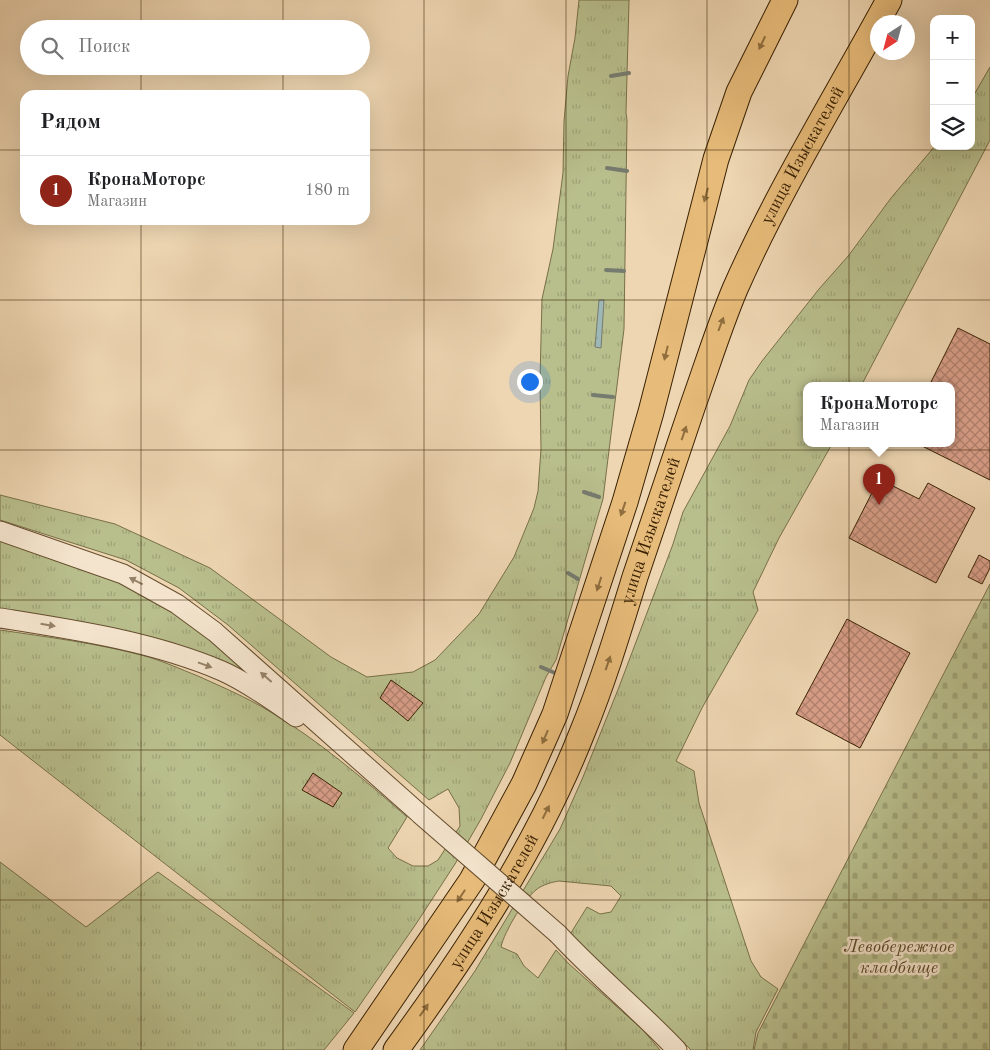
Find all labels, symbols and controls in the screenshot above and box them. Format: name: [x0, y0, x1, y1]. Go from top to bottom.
north arrow: [870, 15, 915, 60]
map controls: [930, 15, 975, 150]
button: +: [930, 15, 975, 60]
search box: [20, 20, 370, 75]
icon: search: [38, 34, 66, 62]
one-way arrow: [758, 36, 766, 50]
text: Поиск: [78, 38, 130, 57]
button: −: [930, 60, 975, 105]
street label: улица Изыскателей: [758, 83, 848, 228]
button: layers: [930, 105, 975, 150]
text: Рядом: [40, 112, 101, 133]
text: КронаМоторс: [87, 171, 206, 190]
text: 1: [51, 183, 61, 199]
text: 180 m: [305, 183, 350, 199]
one-way arrow: [702, 188, 710, 203]
text: Магазин: [87, 194, 147, 210]
one-way arrow: [718, 317, 726, 331]
one-way arrow: [662, 345, 670, 360]
your location: [517, 369, 543, 395]
popup: [803, 382, 955, 447]
text: КронаМоторс: [820, 395, 938, 414]
text: Магазин: [820, 418, 880, 434]
one-way arrow: [680, 425, 688, 440]
street label: улица Изыскателей: [618, 455, 684, 607]
pin: 1: [863, 464, 895, 505]
one-way arrow: [619, 502, 626, 517]
one-way arrow: [594, 576, 602, 591]
one-way arrow: [129, 577, 143, 585]
one-way arrow: [40, 622, 56, 630]
one-way arrow: [604, 655, 612, 670]
one-way arrow: [198, 662, 213, 669]
one-way arrow: [261, 671, 273, 683]
one-way arrow: [541, 730, 549, 744]
one-way arrow: [542, 805, 550, 820]
street label: улица Изыскателей: [447, 831, 542, 973]
one-way arrow: [456, 889, 466, 903]
park label: Левобережное кладбище: [844, 938, 954, 977]
one-way arrow: [419, 1004, 429, 1017]

